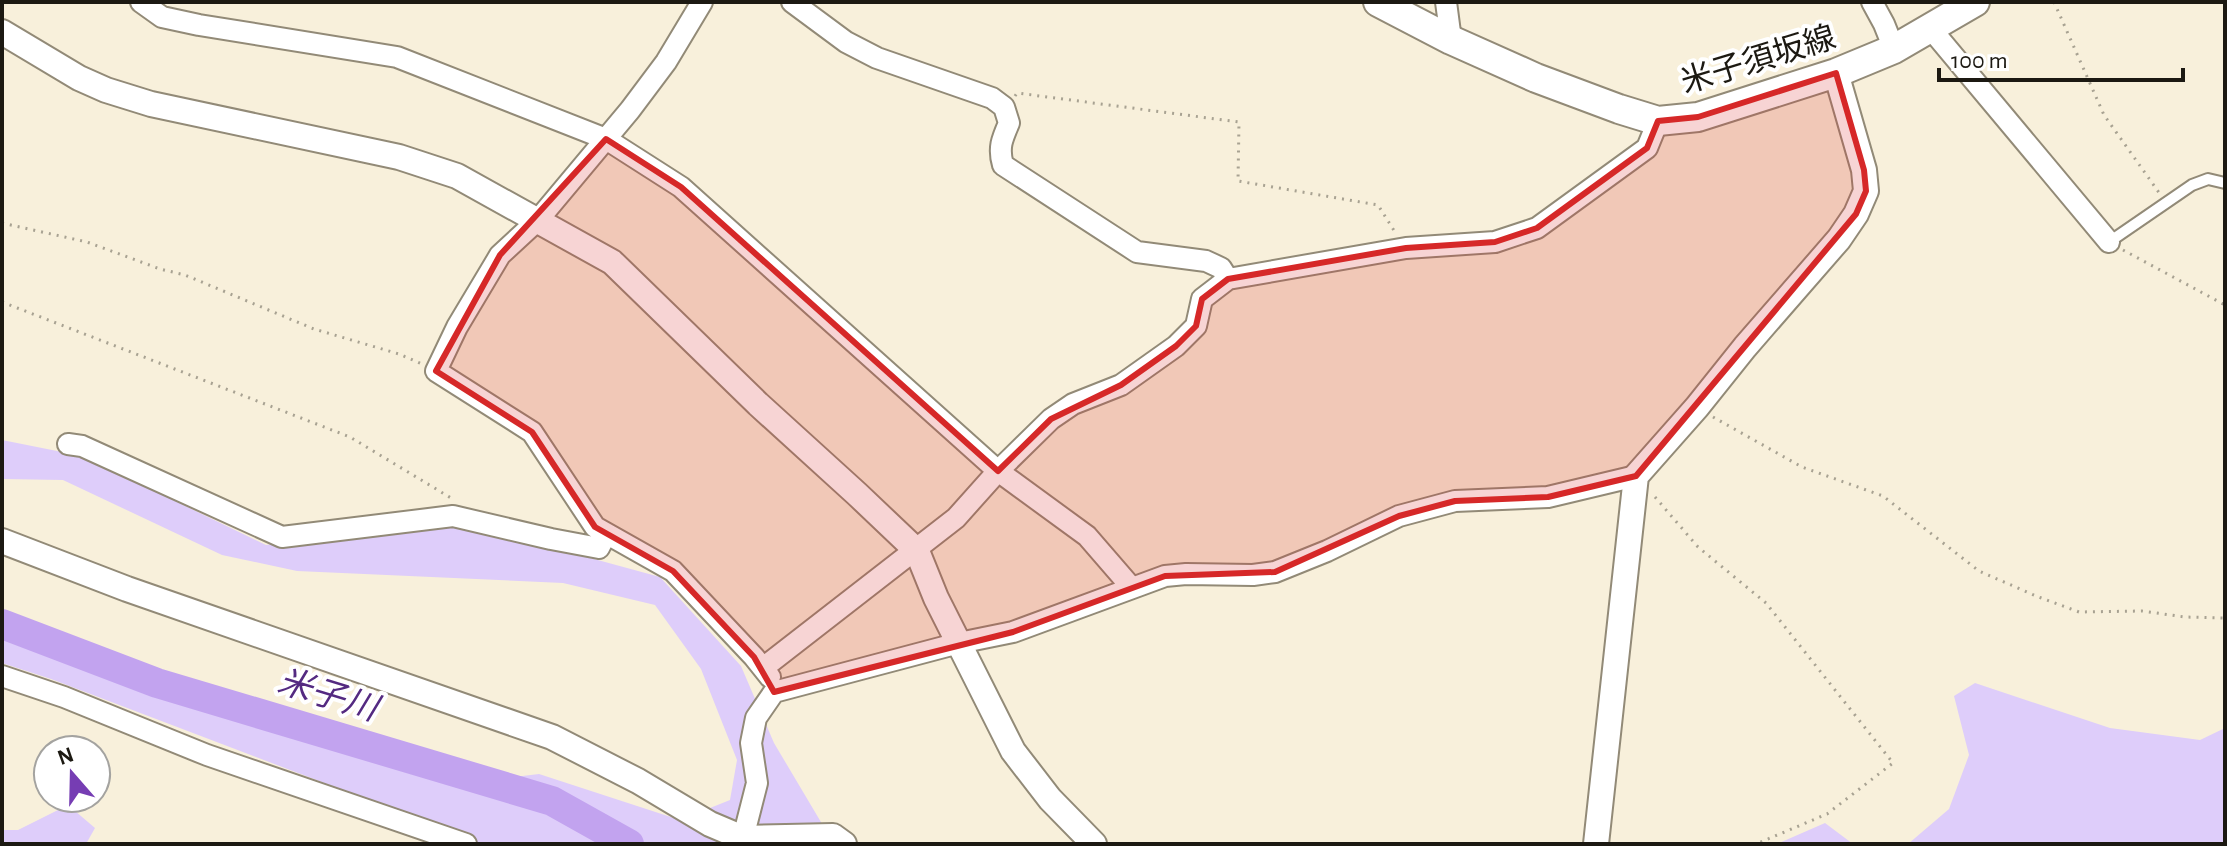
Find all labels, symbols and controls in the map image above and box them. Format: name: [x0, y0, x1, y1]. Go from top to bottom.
street label: 米子須坂線: [1677, 19, 1839, 99]
scale bar: [1939, 32, 2183, 82]
text: 100 m: [1951, 49, 2008, 73]
water label: 米子川: [274, 663, 385, 728]
north arrow: [32, 734, 112, 814]
text: N: [55, 743, 76, 769]

